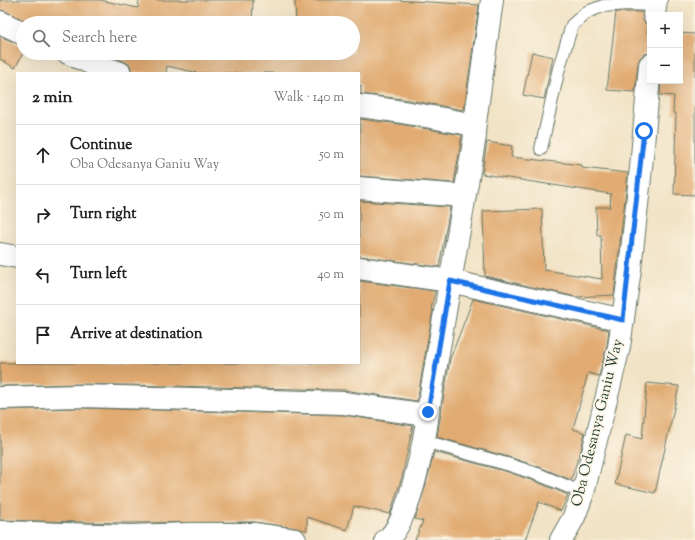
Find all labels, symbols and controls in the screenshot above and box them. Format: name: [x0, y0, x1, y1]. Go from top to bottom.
map controls: [647, 12, 683, 84]
button: +: [647, 12, 683, 48]
search box: [16, 16, 360, 60]
icon: search: [30, 27, 52, 49]
text: Search here: [62, 28, 137, 49]
button: −: [647, 48, 683, 84]
text: 2 min: [32, 86, 73, 110]
text: Walk · 140 m: [273, 89, 344, 107]
route start: [635, 122, 653, 140]
text: Continue: [70, 135, 132, 156]
icon: ahead: [32, 144, 54, 166]
text: 50 m: [319, 146, 344, 164]
text: Oba Odesanya Ganiu Way: [70, 156, 219, 174]
icon: right: [32, 204, 54, 226]
text: Turn right: [70, 204, 136, 225]
text: 50 m: [319, 206, 344, 224]
icon: left: [32, 264, 54, 286]
text: Turn left: [70, 264, 127, 285]
text: 40 m: [317, 266, 344, 284]
icon: arrive: [32, 324, 54, 346]
text: Arrive at destination: [70, 324, 203, 345]
street label: Oba Odesanya Ganiu Way: [567, 336, 629, 509]
route end: [419, 403, 437, 421]

